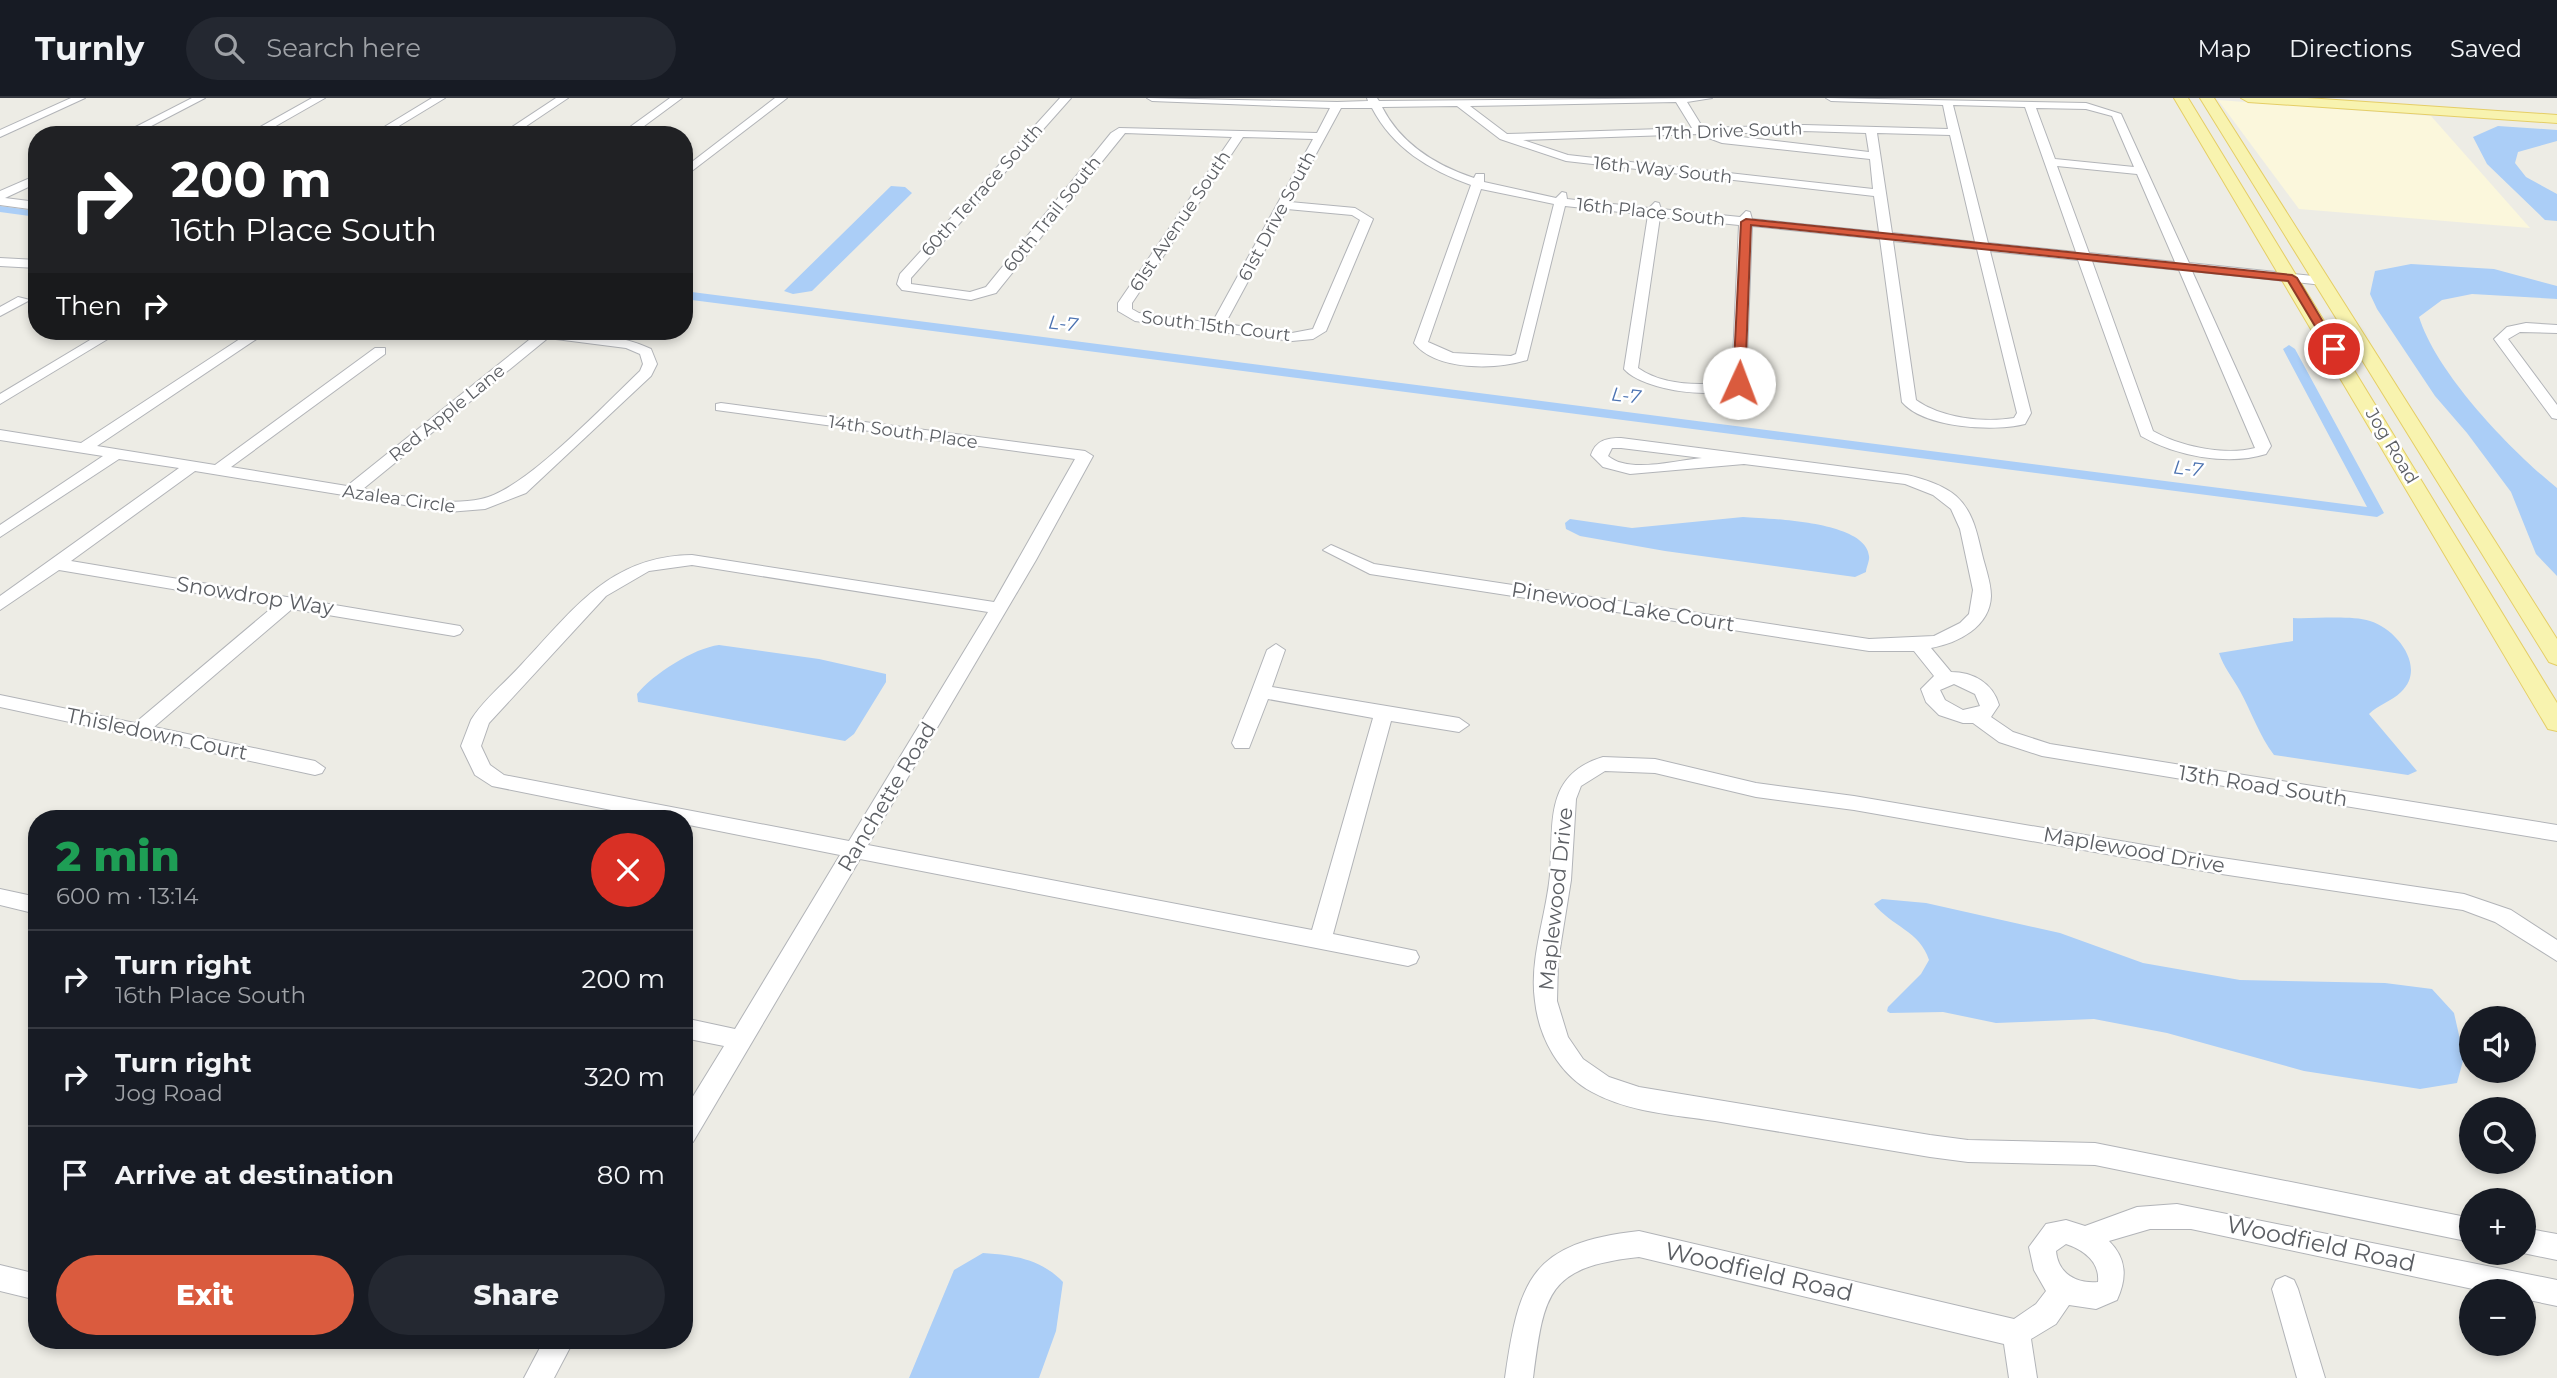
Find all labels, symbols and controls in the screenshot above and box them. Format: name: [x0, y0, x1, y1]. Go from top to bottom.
search box: [186, 17, 676, 80]
text: Turnly: [35, 28, 144, 68]
icon: search: [210, 29, 248, 67]
text: Search here: [266, 32, 421, 64]
text: Map: [2198, 34, 2251, 63]
text: Directions: [2289, 34, 2412, 63]
text: Saved: [2450, 34, 2522, 63]
street label: 17th Drive South: [1655, 117, 1803, 145]
street label: 60th Terrace South: [917, 119, 1047, 261]
street label: 61st Avenue South: [1125, 147, 1235, 295]
street label: 61st Drive South: [1233, 147, 1321, 285]
text: 200 m: [171, 150, 332, 209]
street label: 60th Trail South: [999, 152, 1105, 276]
street label: 16th Way South: [1593, 152, 1733, 188]
icon: right: [56, 154, 147, 245]
street label: 16th Place South: [1575, 193, 1727, 231]
text: 16th Place South: [171, 210, 437, 249]
icon: right: [136, 287, 174, 325]
text: Then: [56, 290, 122, 322]
street label: South 15th Court: [1140, 306, 1292, 346]
water label: L-7: [1047, 310, 1081, 337]
pin: [2304, 319, 2364, 379]
icon: arrive: [2315, 330, 2353, 368]
position arrow: [1702, 346, 1776, 420]
street label: Red Apple Lane: [385, 359, 510, 466]
water label: L-7: [1610, 382, 1644, 409]
street label: Jog Road: [2360, 403, 2423, 488]
street label: 14th South Place: [827, 411, 979, 453]
water label: L-7: [2172, 455, 2206, 482]
street label: Azalea Circle: [341, 480, 457, 518]
street label: Snowdrop Way: [175, 571, 336, 620]
street label: Pinewood Lake Court: [1510, 577, 1736, 637]
street label: Thisledown Court: [64, 702, 250, 765]
street label: Ranchette Road: [832, 718, 941, 876]
street label: 13th Road South: [2177, 760, 2349, 811]
street label: Maplewood Drive: [1533, 806, 1578, 992]
street label: Maplewood Drive: [2041, 821, 2227, 878]
text: 2 min: [56, 830, 180, 882]
button: close: [591, 833, 665, 907]
text: 600 m · 13:14: [56, 882, 198, 910]
text: Turn right: [115, 949, 251, 981]
icon: right: [56, 960, 94, 998]
text: 200 m: [581, 963, 665, 995]
text: 16th Place South: [115, 981, 306, 1009]
map controls: [2459, 1006, 2536, 1356]
button: sound: [2459, 1006, 2536, 1083]
text: Turn right: [115, 1047, 251, 1079]
icon: right: [56, 1058, 94, 1096]
text: 320 m: [584, 1061, 665, 1093]
text: Jog Road: [115, 1079, 223, 1107]
button: search: [2459, 1097, 2536, 1174]
icon: arrive: [56, 1156, 94, 1194]
text: Arrive at destination: [115, 1159, 394, 1191]
text: 80 m: [597, 1159, 665, 1191]
button: +: [2459, 1188, 2536, 1265]
street label: Woodfield Road: [2224, 1209, 2418, 1278]
street label: Woodfield Road: [1662, 1236, 1856, 1307]
button: Exit: [56, 1255, 354, 1335]
button: Share: [368, 1255, 665, 1335]
button: −: [2459, 1279, 2536, 1356]

